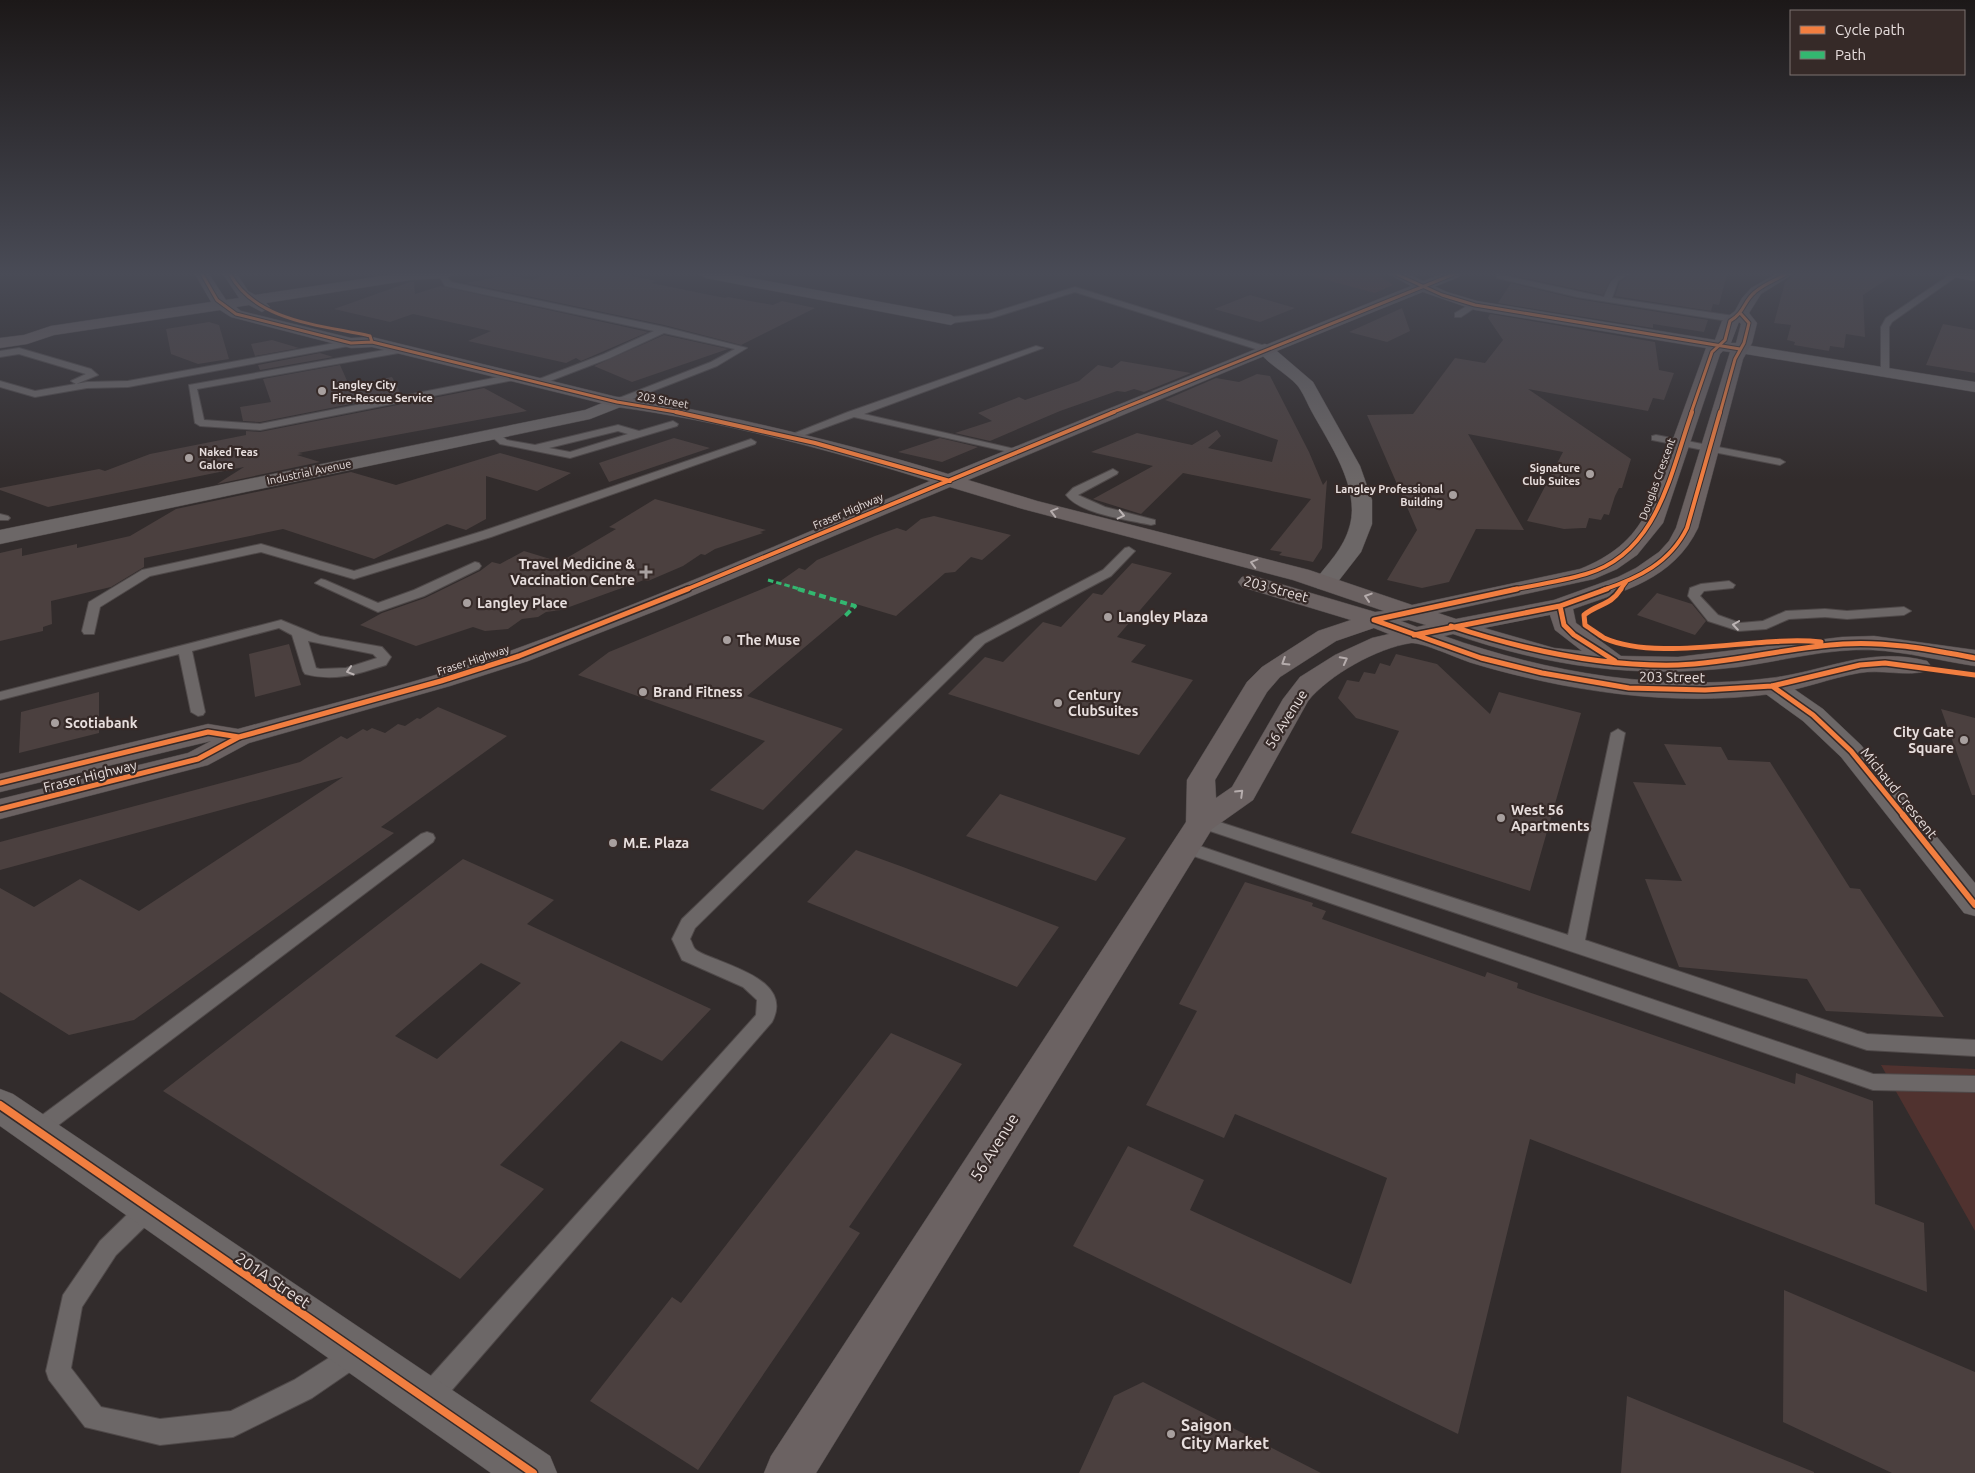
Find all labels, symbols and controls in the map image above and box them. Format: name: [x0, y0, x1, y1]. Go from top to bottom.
legend: [1790, 10, 1965, 75]
text: Cycle path: [1835, 21, 1905, 38]
text: Path: [1835, 46, 1866, 63]
place label: Langley City Fire-Rescue Service: [332, 379, 433, 404]
marker: Langley City Fire-Rescue Service: [316, 385, 328, 397]
street label: 203 Street: [636, 390, 690, 411]
street label: Douglas Crescent: [1637, 436, 1678, 522]
place label: Naked Teas Galore: [199, 446, 258, 471]
marker: Naked Teas Galore: [183, 452, 195, 464]
street label: Industrial Avenue: [266, 457, 352, 487]
place label: Signature Club Suites: [1522, 462, 1580, 487]
marker: Signature Club Suites: [1584, 468, 1596, 480]
place label: Langley Professional Building: [1335, 483, 1444, 508]
marker: Langley Professional Building: [1447, 489, 1459, 501]
street label: Fraser Highway: [811, 490, 886, 531]
one-way arrow: [1051, 507, 1059, 517]
one-way arrow: [1116, 509, 1125, 520]
place label: Travel Medicine & Vaccination Centre: [510, 556, 635, 588]
one-way arrow: [1250, 558, 1259, 569]
marker: Travel Medicine & Vaccination Centre: [639, 565, 653, 579]
street label: 203 Street: [1242, 573, 1310, 605]
one-way arrow: [1364, 593, 1373, 603]
place label: Langley Place: [477, 595, 567, 611]
marker: Langley Place: [461, 597, 473, 609]
place label: Langley Plaza: [1118, 609, 1208, 625]
marker: Langley Plaza: [1102, 611, 1114, 623]
one-way arrow: [1732, 621, 1740, 631]
place label: The Muse: [737, 632, 800, 648]
marker: The Muse: [721, 634, 733, 646]
street label: Fraser Highway: [435, 642, 511, 677]
one-way arrow: [1282, 656, 1291, 666]
one-way arrow: [1339, 656, 1348, 666]
one-way arrow: [346, 666, 354, 676]
street label: 203 Street: [1639, 668, 1706, 686]
place label: Brand Fitness: [653, 684, 743, 700]
marker: Brand Fitness: [637, 686, 649, 698]
place label: Century ClubSuites: [1068, 687, 1139, 719]
street label: 56 Avenue: [1262, 687, 1310, 751]
marker: Century ClubSuites: [1052, 697, 1064, 709]
place label: Scotiabank: [65, 715, 138, 731]
marker: Scotiabank: [49, 717, 61, 729]
place label: City Gate Square: [1893, 724, 1954, 756]
marker: City Gate Square: [1958, 734, 1970, 746]
street label: Michaud Crescent: [1858, 744, 1941, 842]
street label: Fraser Highway: [42, 757, 139, 795]
one-way arrow: [1234, 790, 1243, 799]
place label: West 56 Apartments: [1511, 802, 1590, 834]
marker: West 56 Apartments: [1495, 812, 1507, 824]
place label: M.E. Plaza: [623, 835, 689, 851]
marker: M.E. Plaza: [607, 837, 619, 849]
street label: 56 Avenue: [966, 1110, 1022, 1184]
street label: 201A Street: [232, 1249, 314, 1312]
place label: Saigon City Market: [1181, 1416, 1269, 1452]
marker: Saigon City Market: [1165, 1428, 1177, 1440]

